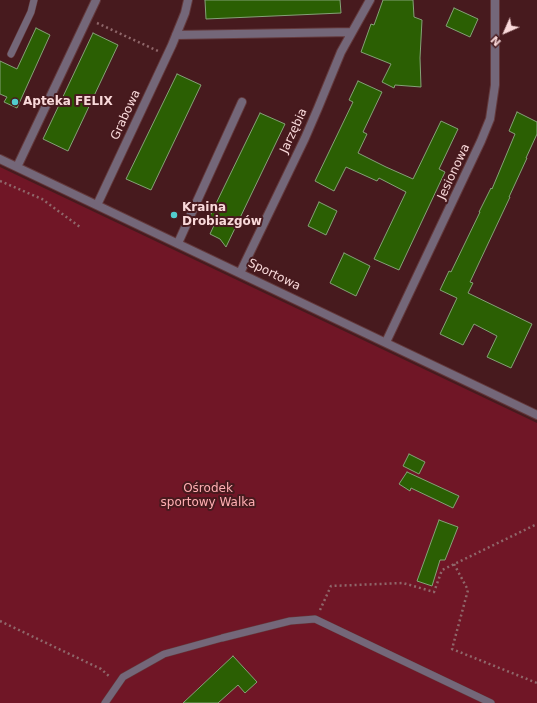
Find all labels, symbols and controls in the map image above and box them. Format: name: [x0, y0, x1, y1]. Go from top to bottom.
north arrow: [485, 12, 525, 52]
text: N: [488, 33, 504, 49]
street label: Grabowa: [108, 88, 144, 142]
place label: Apteka FELIX: [23, 95, 113, 109]
marker: Apteka FELIX: [10, 97, 20, 107]
street label: Jarzębia: [277, 106, 311, 156]
street label: Jesionowa: [435, 142, 473, 202]
place label: Kraina Drobiazgów: [182, 201, 262, 229]
marker: Kraina Drobiazgów: [169, 210, 179, 220]
street label: Sportowa: [245, 256, 303, 294]
park label: Ośrodek sportowy Walka: [161, 482, 255, 510]

